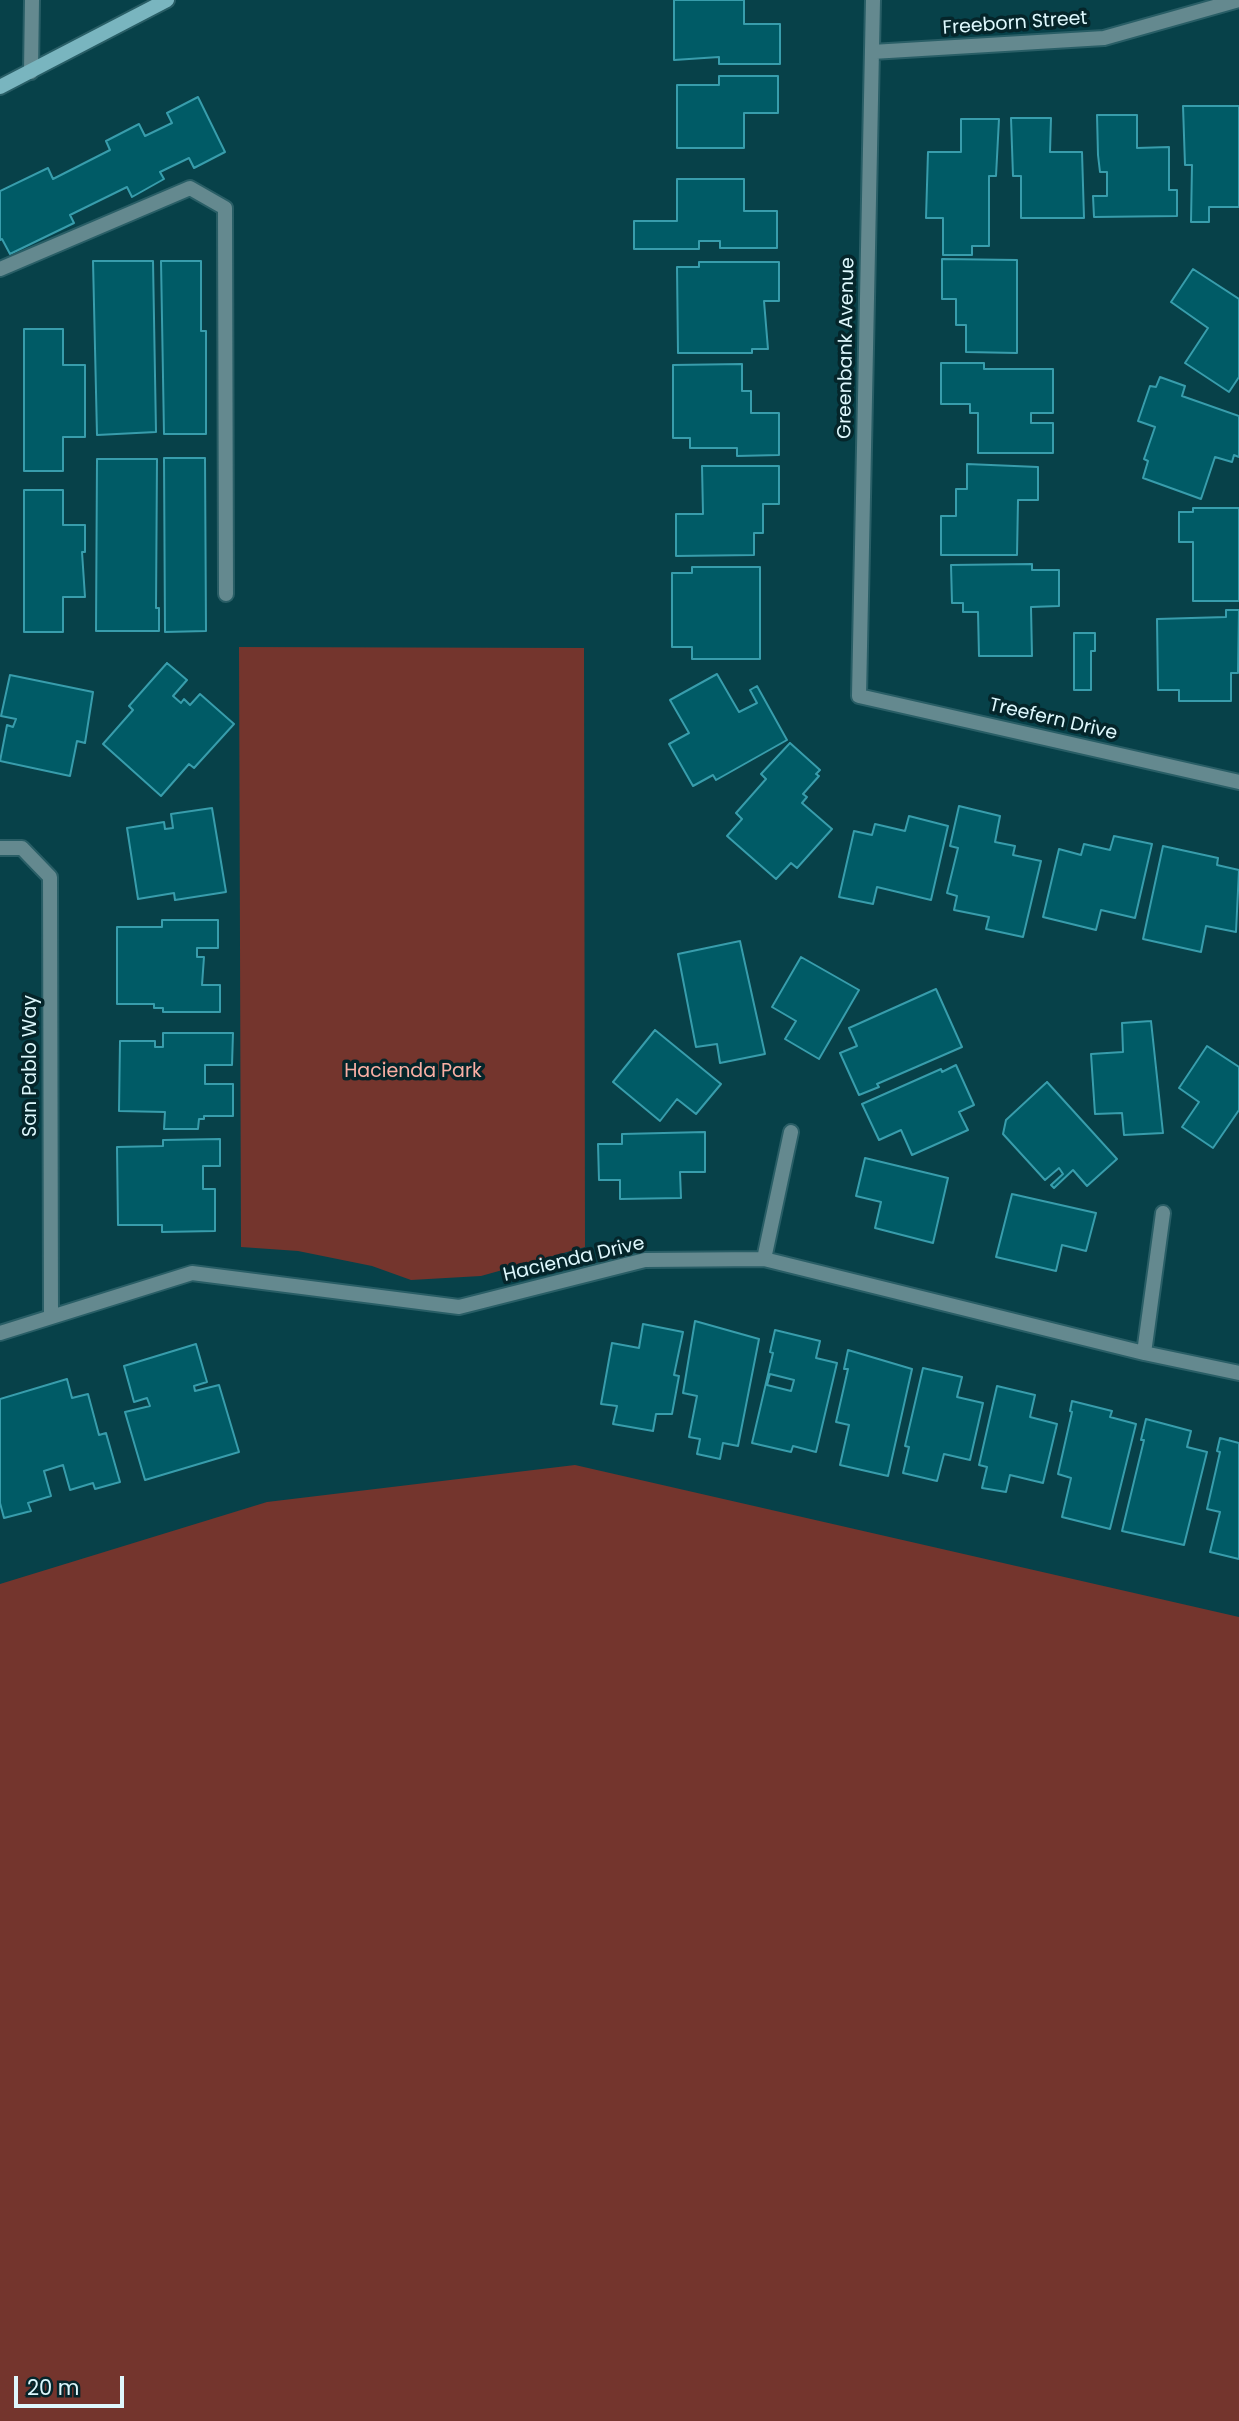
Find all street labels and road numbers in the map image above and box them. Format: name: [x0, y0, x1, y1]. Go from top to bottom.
street label: Freeborn Street: [942, 8, 1088, 40]
street label: Greenbank Avenue: [834, 257, 860, 439]
street label: Treefern Drive: [987, 694, 1119, 746]
street label: San Pablo Way: [20, 995, 42, 1137]
street label: Hacienda Drive: [501, 1233, 647, 1287]

